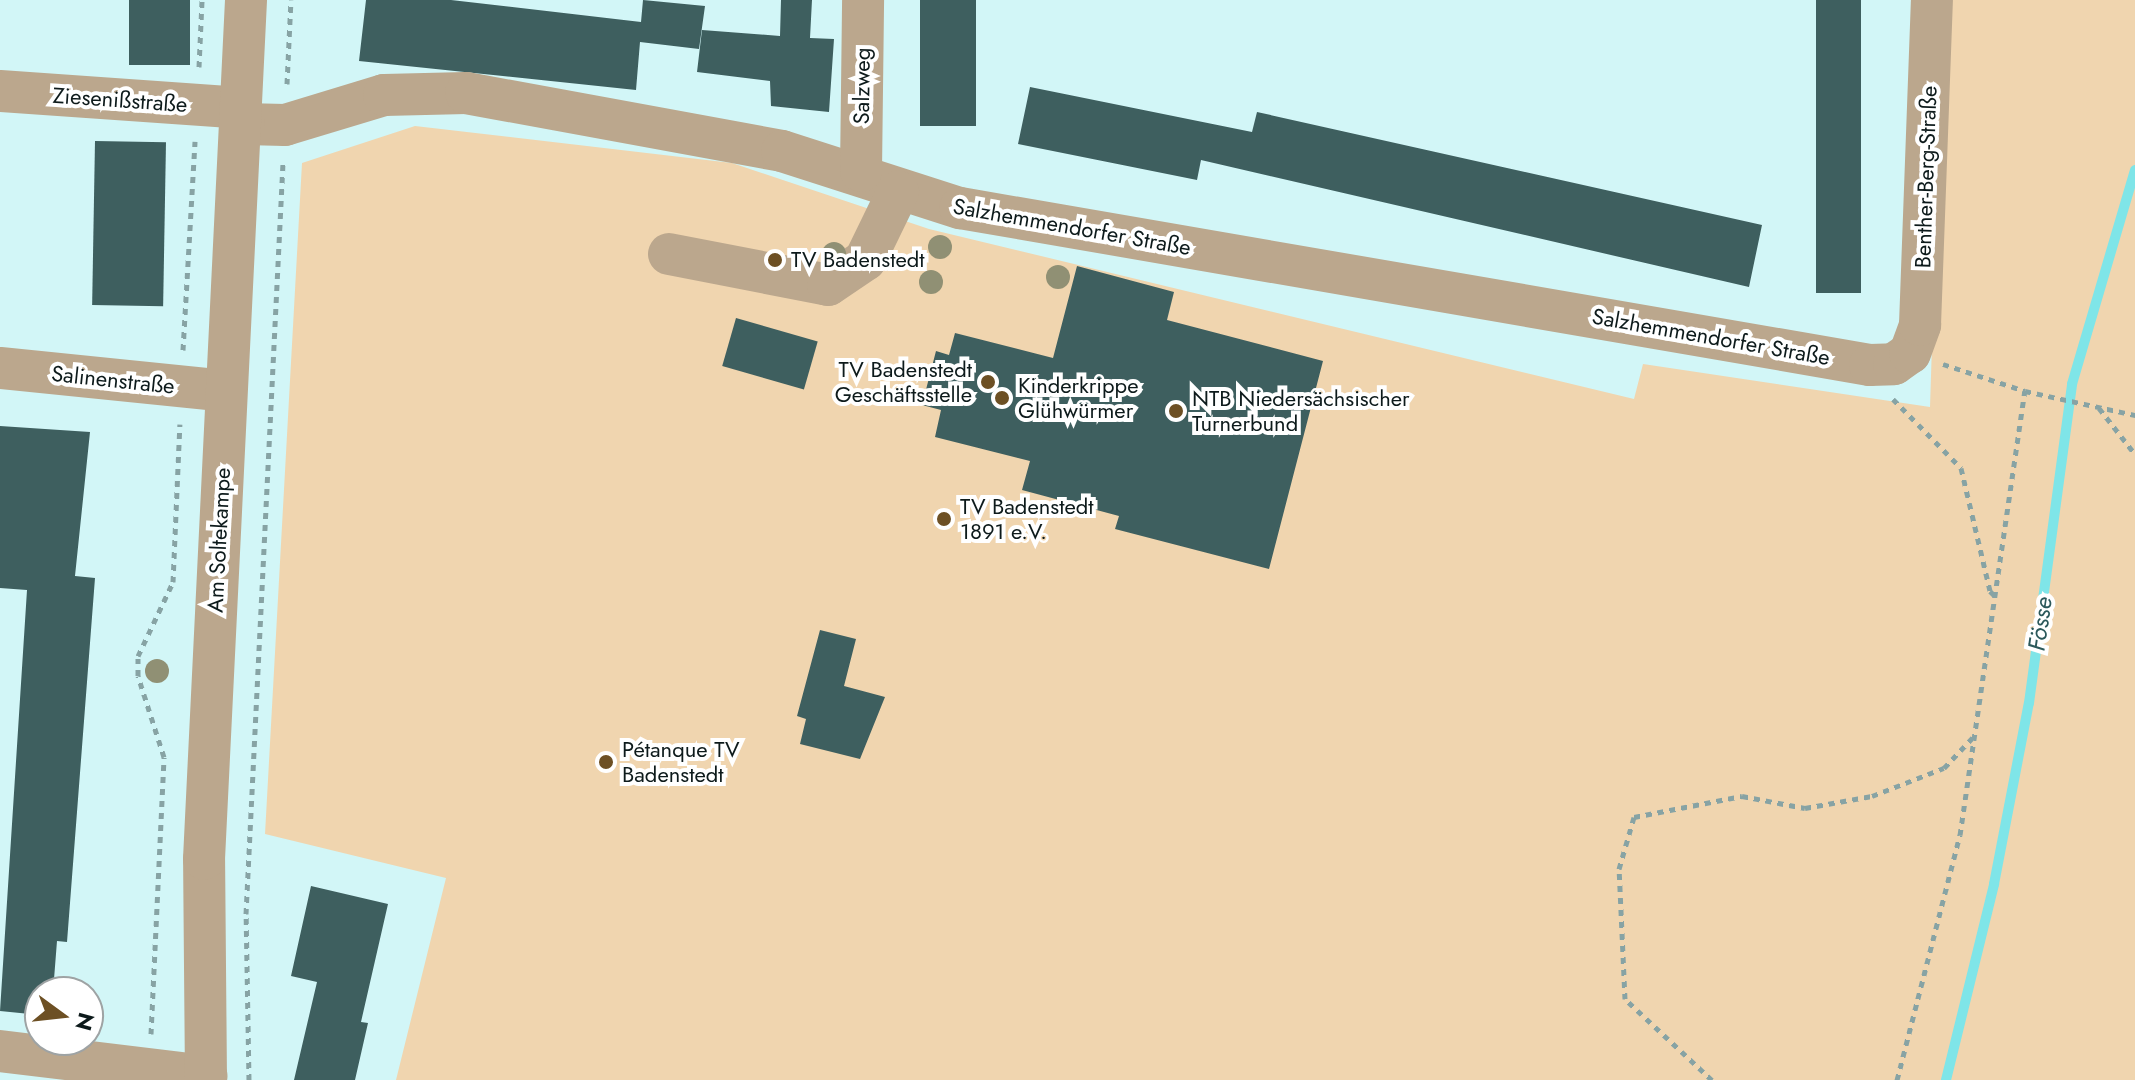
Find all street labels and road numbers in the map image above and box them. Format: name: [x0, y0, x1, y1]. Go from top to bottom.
street label: Salzweg: [848, 47, 876, 125]
street label: Ziesenißstraße: [52, 82, 188, 118]
street label: Benther-Berg-Straße: [1910, 85, 1942, 269]
street label: Salzhemmendorfer Straße: [951, 193, 1193, 261]
street label: Salzhemmendorfer Straße: [1590, 303, 1832, 371]
street label: Salinenstraße: [50, 360, 176, 400]
street label: Am Soltekampe: [202, 467, 236, 613]

